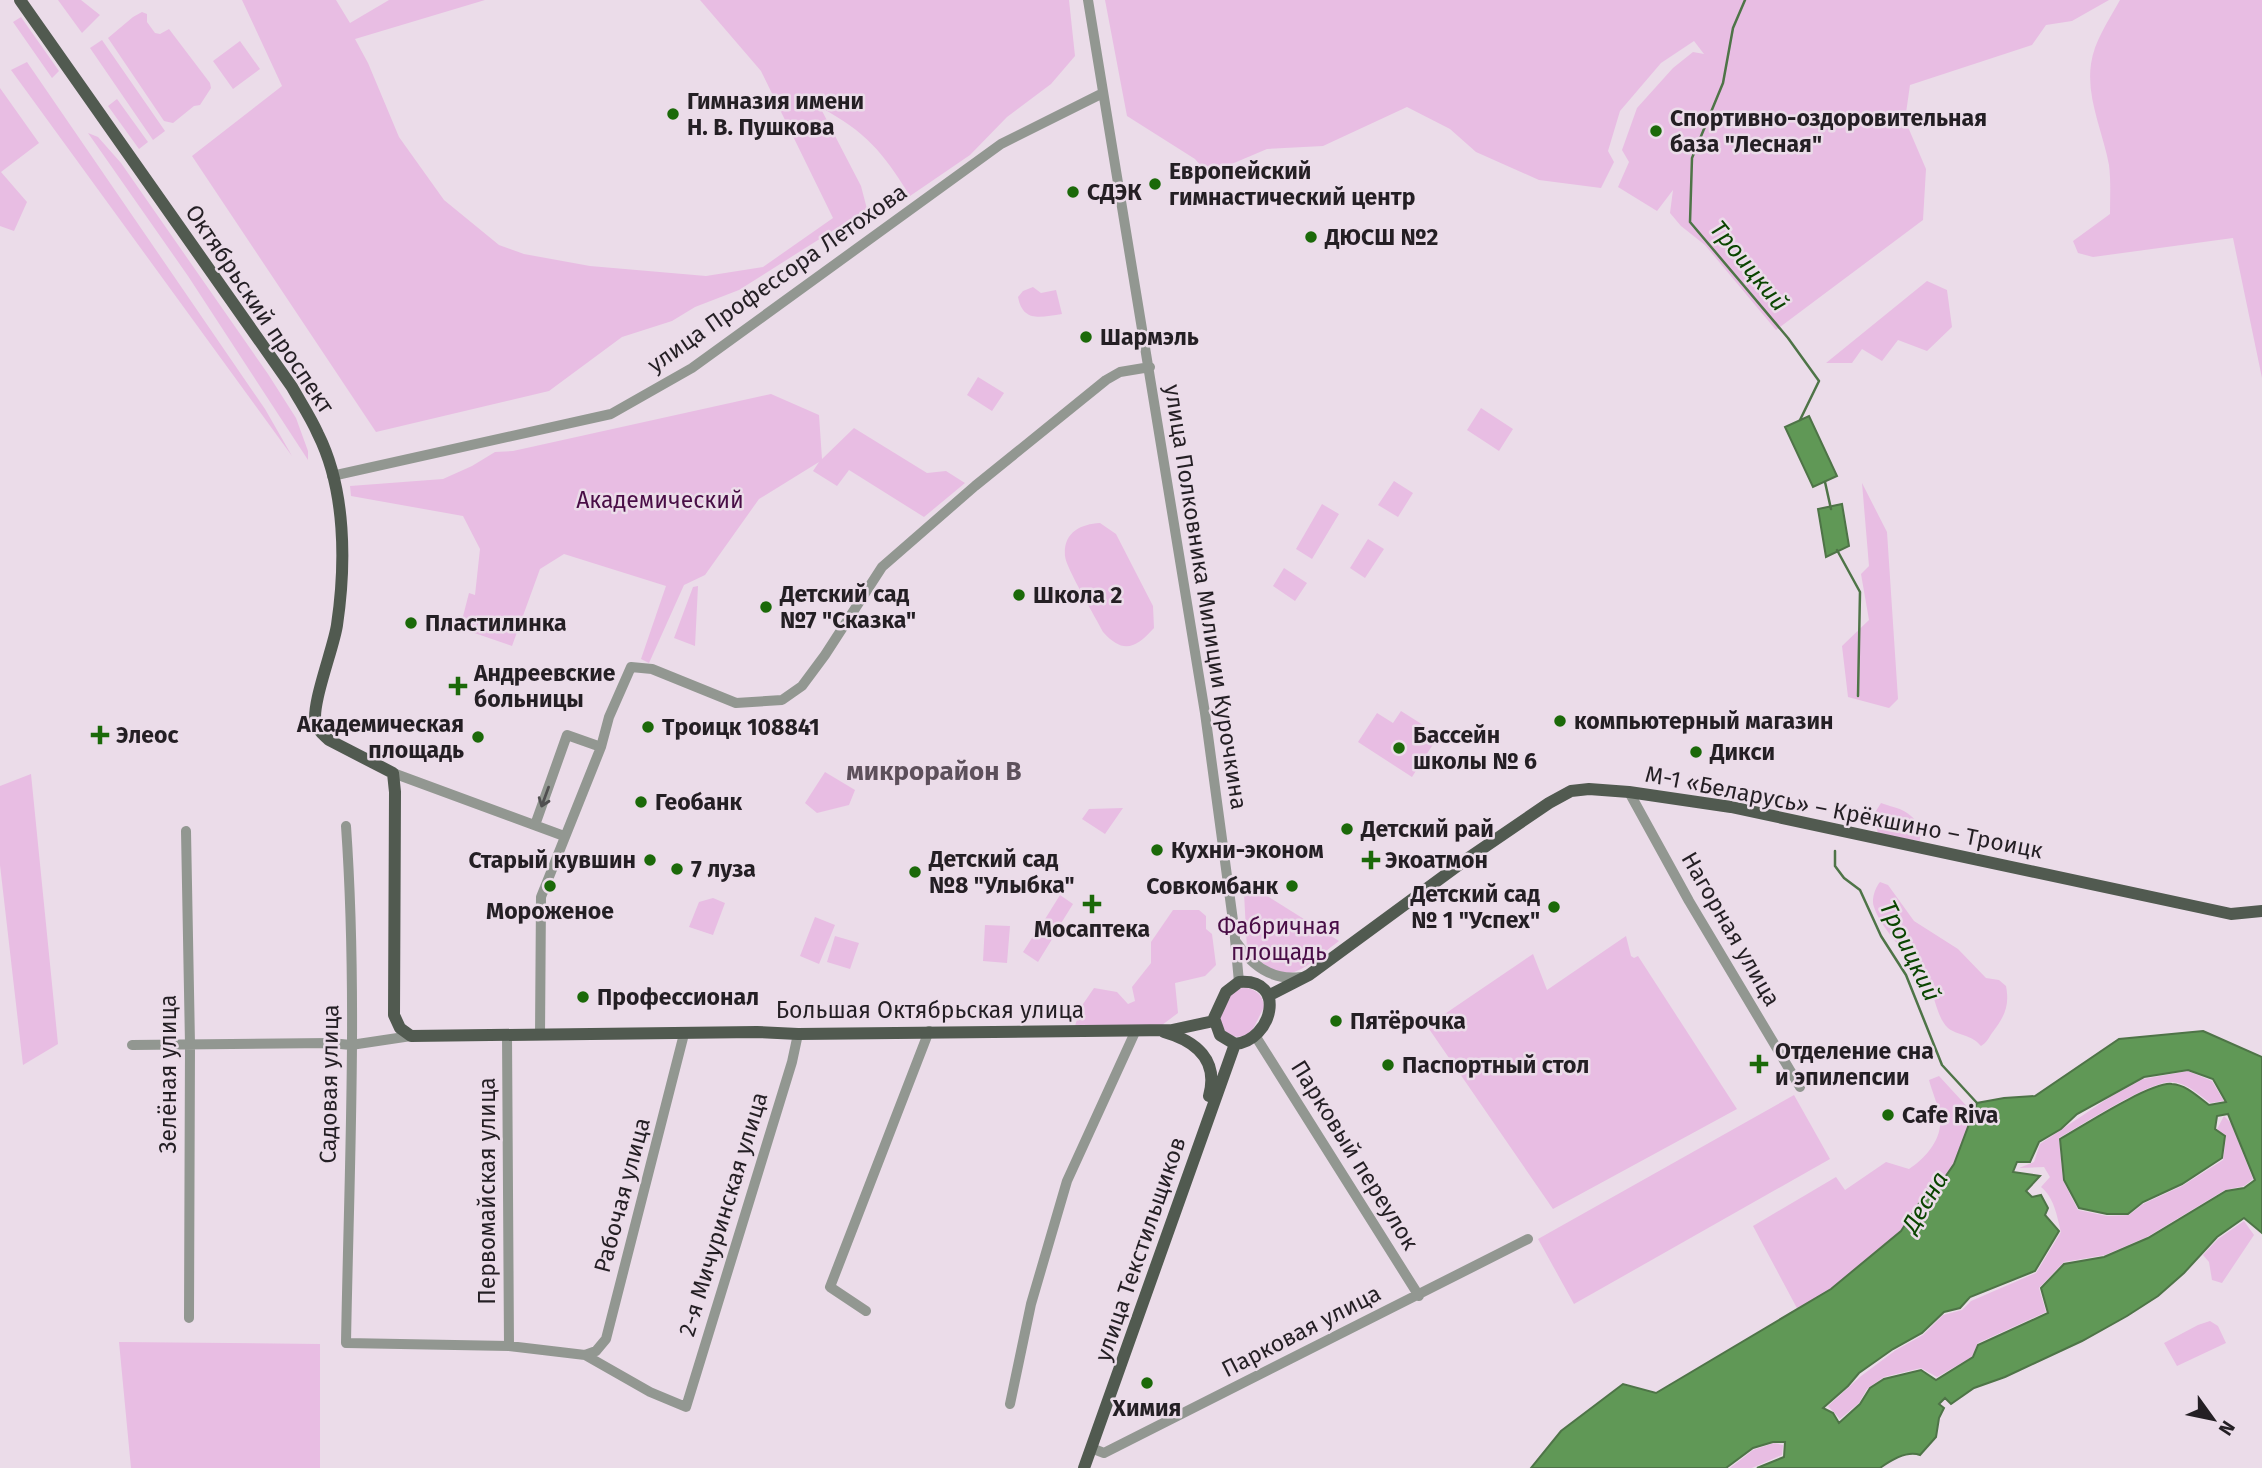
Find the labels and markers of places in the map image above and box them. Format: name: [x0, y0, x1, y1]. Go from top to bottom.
place label: Гимназия имени Н. В. Пушкова: [687, 87, 864, 141]
place label: Спортивно-оздоровительная база "Лесная": [1670, 104, 1987, 158]
marker: Гимназия имени Н. В. Пушкова: [665, 106, 681, 122]
marker: Спортивно-оздоровительная база "Лесная": [1648, 123, 1664, 139]
place label: Европейский гимнастический центр: [1169, 157, 1415, 211]
marker: Европейский гимнастический центр: [1147, 176, 1163, 192]
place label: СДЭК: [1087, 178, 1142, 206]
marker: СДЭК: [1065, 184, 1081, 200]
place label: ДЮСШ №2: [1324, 223, 1439, 251]
marker: ДЮСШ №2: [1303, 229, 1319, 245]
place label: Шармэль: [1100, 323, 1199, 351]
marker: Шармэль: [1078, 329, 1094, 345]
place label: Детский сад №7 "Сказка": [779, 580, 916, 634]
place label: Школа 2: [1033, 581, 1123, 609]
marker: Школа 2: [1011, 587, 1027, 603]
marker: Детский сад №7 "Сказка": [758, 599, 774, 615]
place label: Пластилинка: [425, 609, 567, 637]
marker: Пластилинка: [403, 615, 419, 631]
place label: Андреевские больницы: [473, 659, 616, 713]
marker: Андреевские больницы: [448, 676, 468, 696]
place label: компьютерный магазин: [1574, 707, 1834, 735]
place label: Академическая площадь: [296, 710, 464, 764]
place label: Троицк 108841: [662, 713, 820, 741]
marker: компьютерный магазин: [1552, 713, 1568, 729]
marker: Троицк 108841: [640, 719, 656, 735]
place label: Элеос: [116, 721, 178, 749]
place label: Бассейн школы № 6: [1413, 721, 1537, 775]
marker: Элеос: [90, 725, 110, 745]
marker: Академическая площадь: [470, 729, 486, 745]
place label: Дикси: [1709, 738, 1775, 766]
marker: Бассейн школы № 6: [1391, 740, 1407, 756]
marker: Дикси: [1688, 744, 1704, 760]
place label: Геобанк: [655, 788, 743, 816]
marker: Геобанк: [633, 794, 649, 810]
place label: Детский рай: [1360, 815, 1494, 843]
marker: Детский рай: [1339, 821, 1355, 837]
place label: Кухни-эконом: [1171, 836, 1324, 864]
marker: Кухни-эконом: [1149, 842, 1165, 858]
place label: Детский сад №8 "Улыбка": [928, 845, 1075, 899]
place label: Старый кувшин: [469, 846, 636, 874]
place label: Экоатмон: [1385, 846, 1488, 874]
marker: Старый кувшин: [642, 852, 658, 868]
marker: Экоатмон: [1363, 852, 1379, 868]
place label: 7 луза: [691, 855, 756, 883]
marker: 7 луза: [669, 861, 685, 877]
marker: Детский сад №8 "Улыбка": [907, 864, 923, 880]
place label: Совкомбанк: [1146, 872, 1278, 900]
marker: Мороженое: [542, 878, 558, 894]
marker: Совкомбанк: [1284, 878, 1300, 894]
place label: Детский сад № 1 "Успех": [1410, 880, 1540, 934]
marker: Мосаптека: [1084, 896, 1100, 912]
place label: Мороженое: [486, 897, 614, 925]
marker: Детский сад № 1 "Успех": [1546, 899, 1562, 915]
place label: Мосаптека: [1034, 915, 1150, 943]
place label: Профессионал: [597, 983, 759, 1011]
marker: Профессионал: [575, 989, 591, 1005]
place label: Пятёрочка: [1350, 1007, 1466, 1035]
marker: Пятёрочка: [1328, 1013, 1344, 1029]
place label: Отделение сна и эпилепсии: [1775, 1037, 1934, 1091]
place label: Паспортный стол: [1402, 1051, 1589, 1079]
marker: Отделение сна и эпилепсии: [1749, 1054, 1769, 1074]
marker: Паспортный стол: [1380, 1057, 1396, 1073]
place label: Cafe Riva: [1902, 1101, 1998, 1129]
marker: Cafe Riva: [1880, 1107, 1896, 1123]
marker: Химия: [1139, 1375, 1155, 1391]
place label: Химия: [1112, 1394, 1181, 1422]

